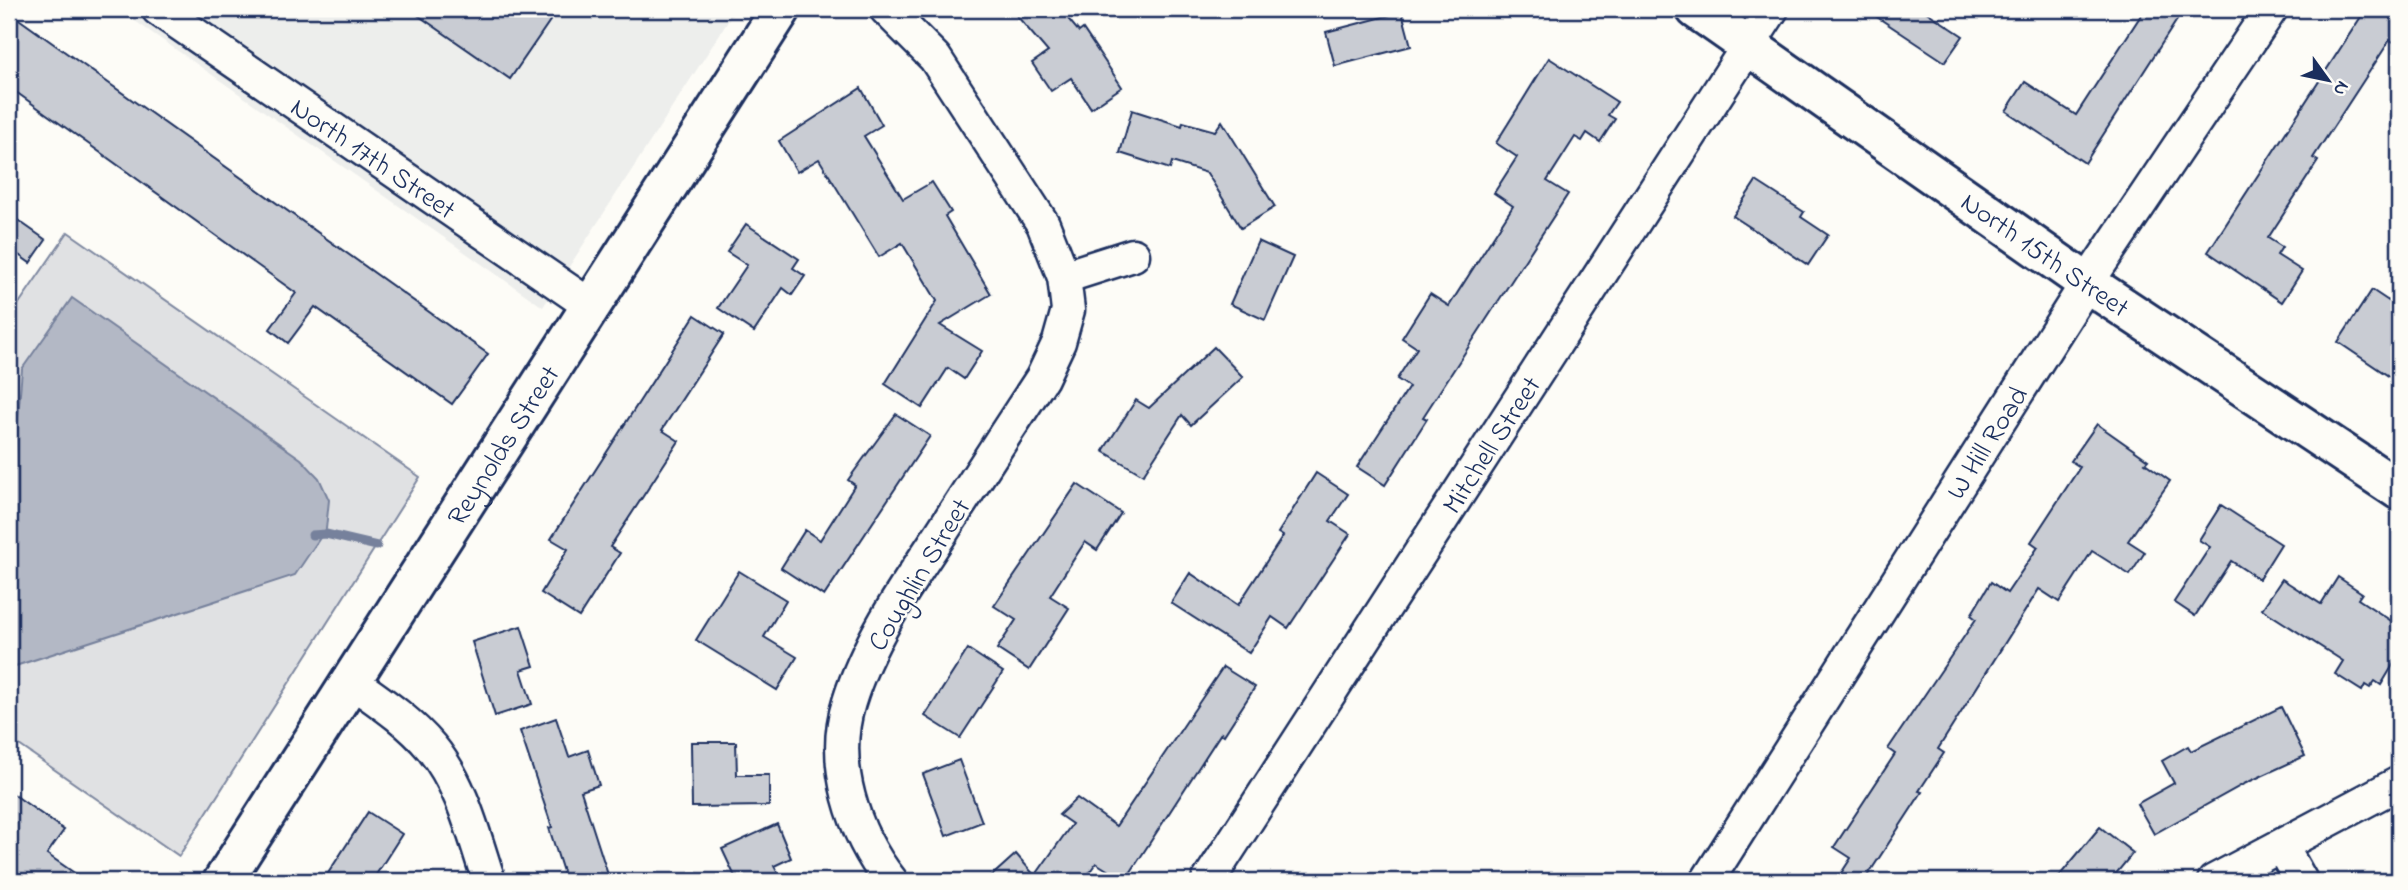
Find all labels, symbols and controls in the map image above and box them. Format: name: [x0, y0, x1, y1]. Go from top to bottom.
north arrow: [2292, 46, 2362, 116]
text: N: [2325, 75, 2355, 101]
street label: North 17th Street: [281, 89, 463, 231]
street label: North 15th Street: [1951, 184, 2137, 330]
street label: Reynolds Street: [438, 358, 572, 535]
street label: Mitchell Street: [1434, 369, 1553, 523]
street label: W Hill Road: [1937, 379, 2040, 509]
street label: Coughlin Street: [859, 492, 983, 660]

